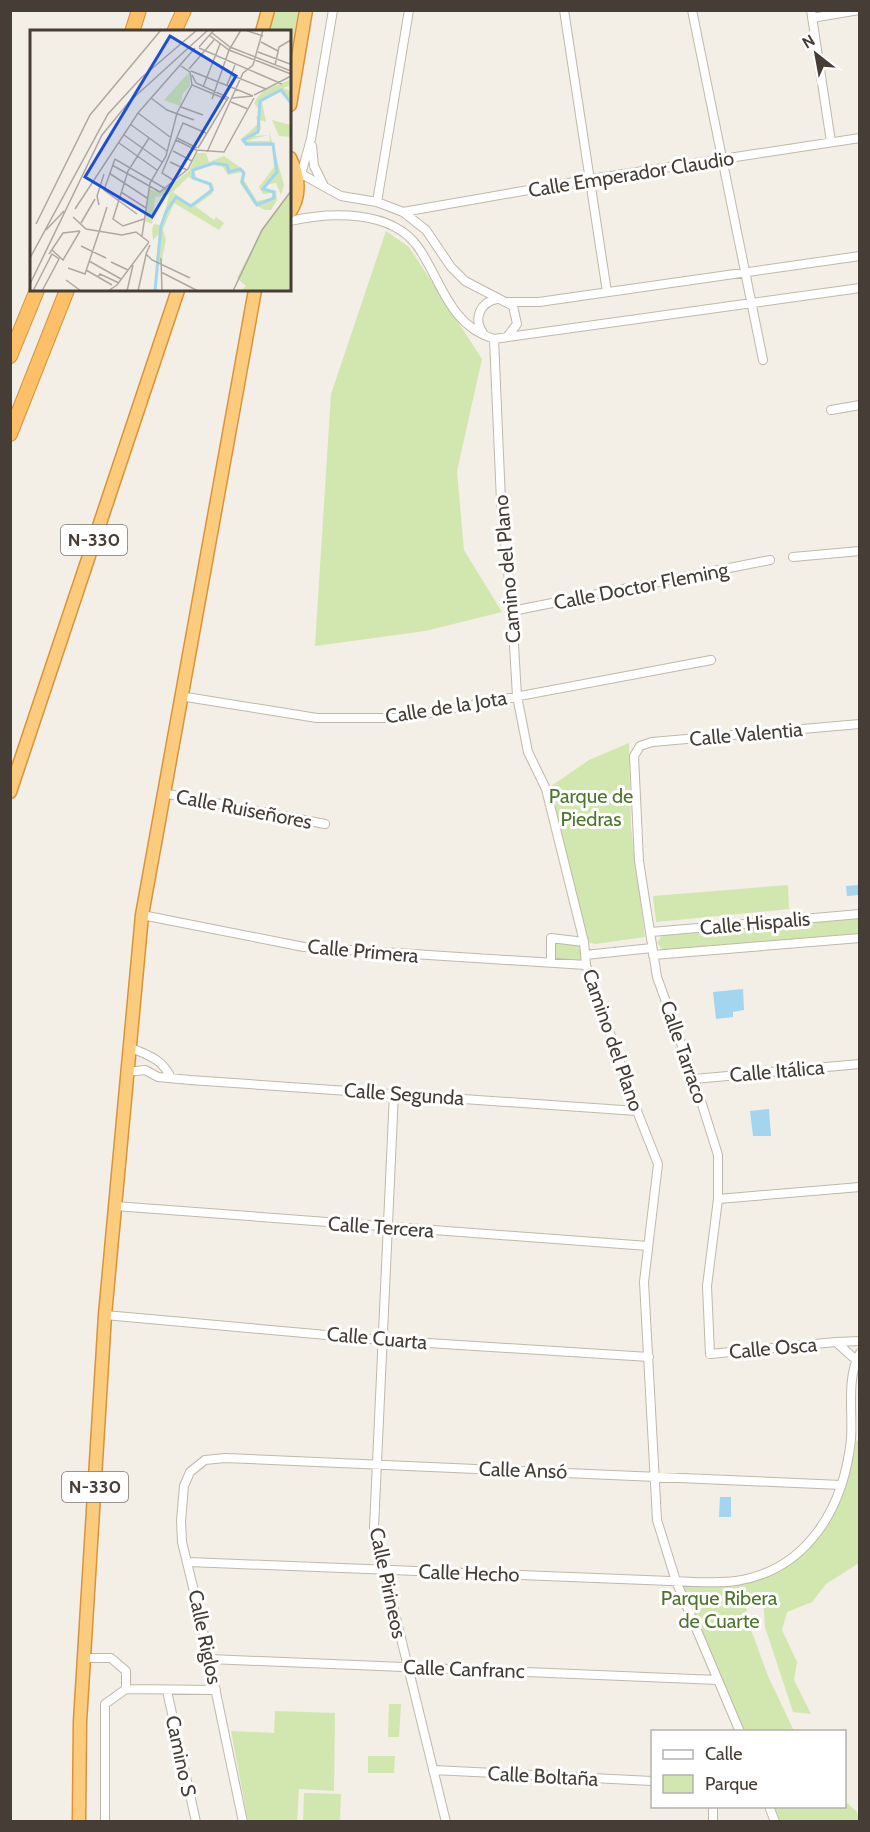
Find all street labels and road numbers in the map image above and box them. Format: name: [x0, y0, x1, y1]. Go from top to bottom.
street label: Calle Emperador Claudio: [526, 146, 736, 202]
street label: Camino del Plano: [489, 494, 525, 644]
road number: N-330: [61, 525, 127, 555]
street label: Calle Doctor Fleming: [552, 557, 731, 615]
street label: Calle de la Jota: [384, 685, 509, 728]
street label: Calle Valentia: [688, 717, 804, 751]
street label: Calle Ruiseñores: [174, 784, 314, 834]
street label: Calle Hispalis: [699, 906, 811, 940]
street label: Calle Primera: [306, 934, 420, 968]
street label: Camino del Plano: [577, 966, 649, 1114]
street label: Calle Tarraco: [655, 997, 713, 1107]
street label: Calle Itálica: [729, 1055, 826, 1087]
street label: Calle Segunda: [343, 1078, 465, 1110]
street label: Calle Tercera: [327, 1211, 435, 1243]
street label: Calle Cuarta: [326, 1322, 429, 1354]
street label: Calle Osca: [728, 1332, 818, 1364]
street label: Calle Ansó: [478, 1456, 568, 1484]
road number: N-330: [62, 1472, 128, 1502]
street label: Calle Pirineos: [365, 1525, 411, 1641]
street label: Calle Hecho: [418, 1559, 520, 1587]
street label: Calle Riglos: [183, 1588, 227, 1686]
street label: Calle Canfranc: [403, 1655, 525, 1683]
street label: Camino S: [161, 1713, 201, 1799]
street label: Calle Boltaña: [487, 1761, 599, 1791]

